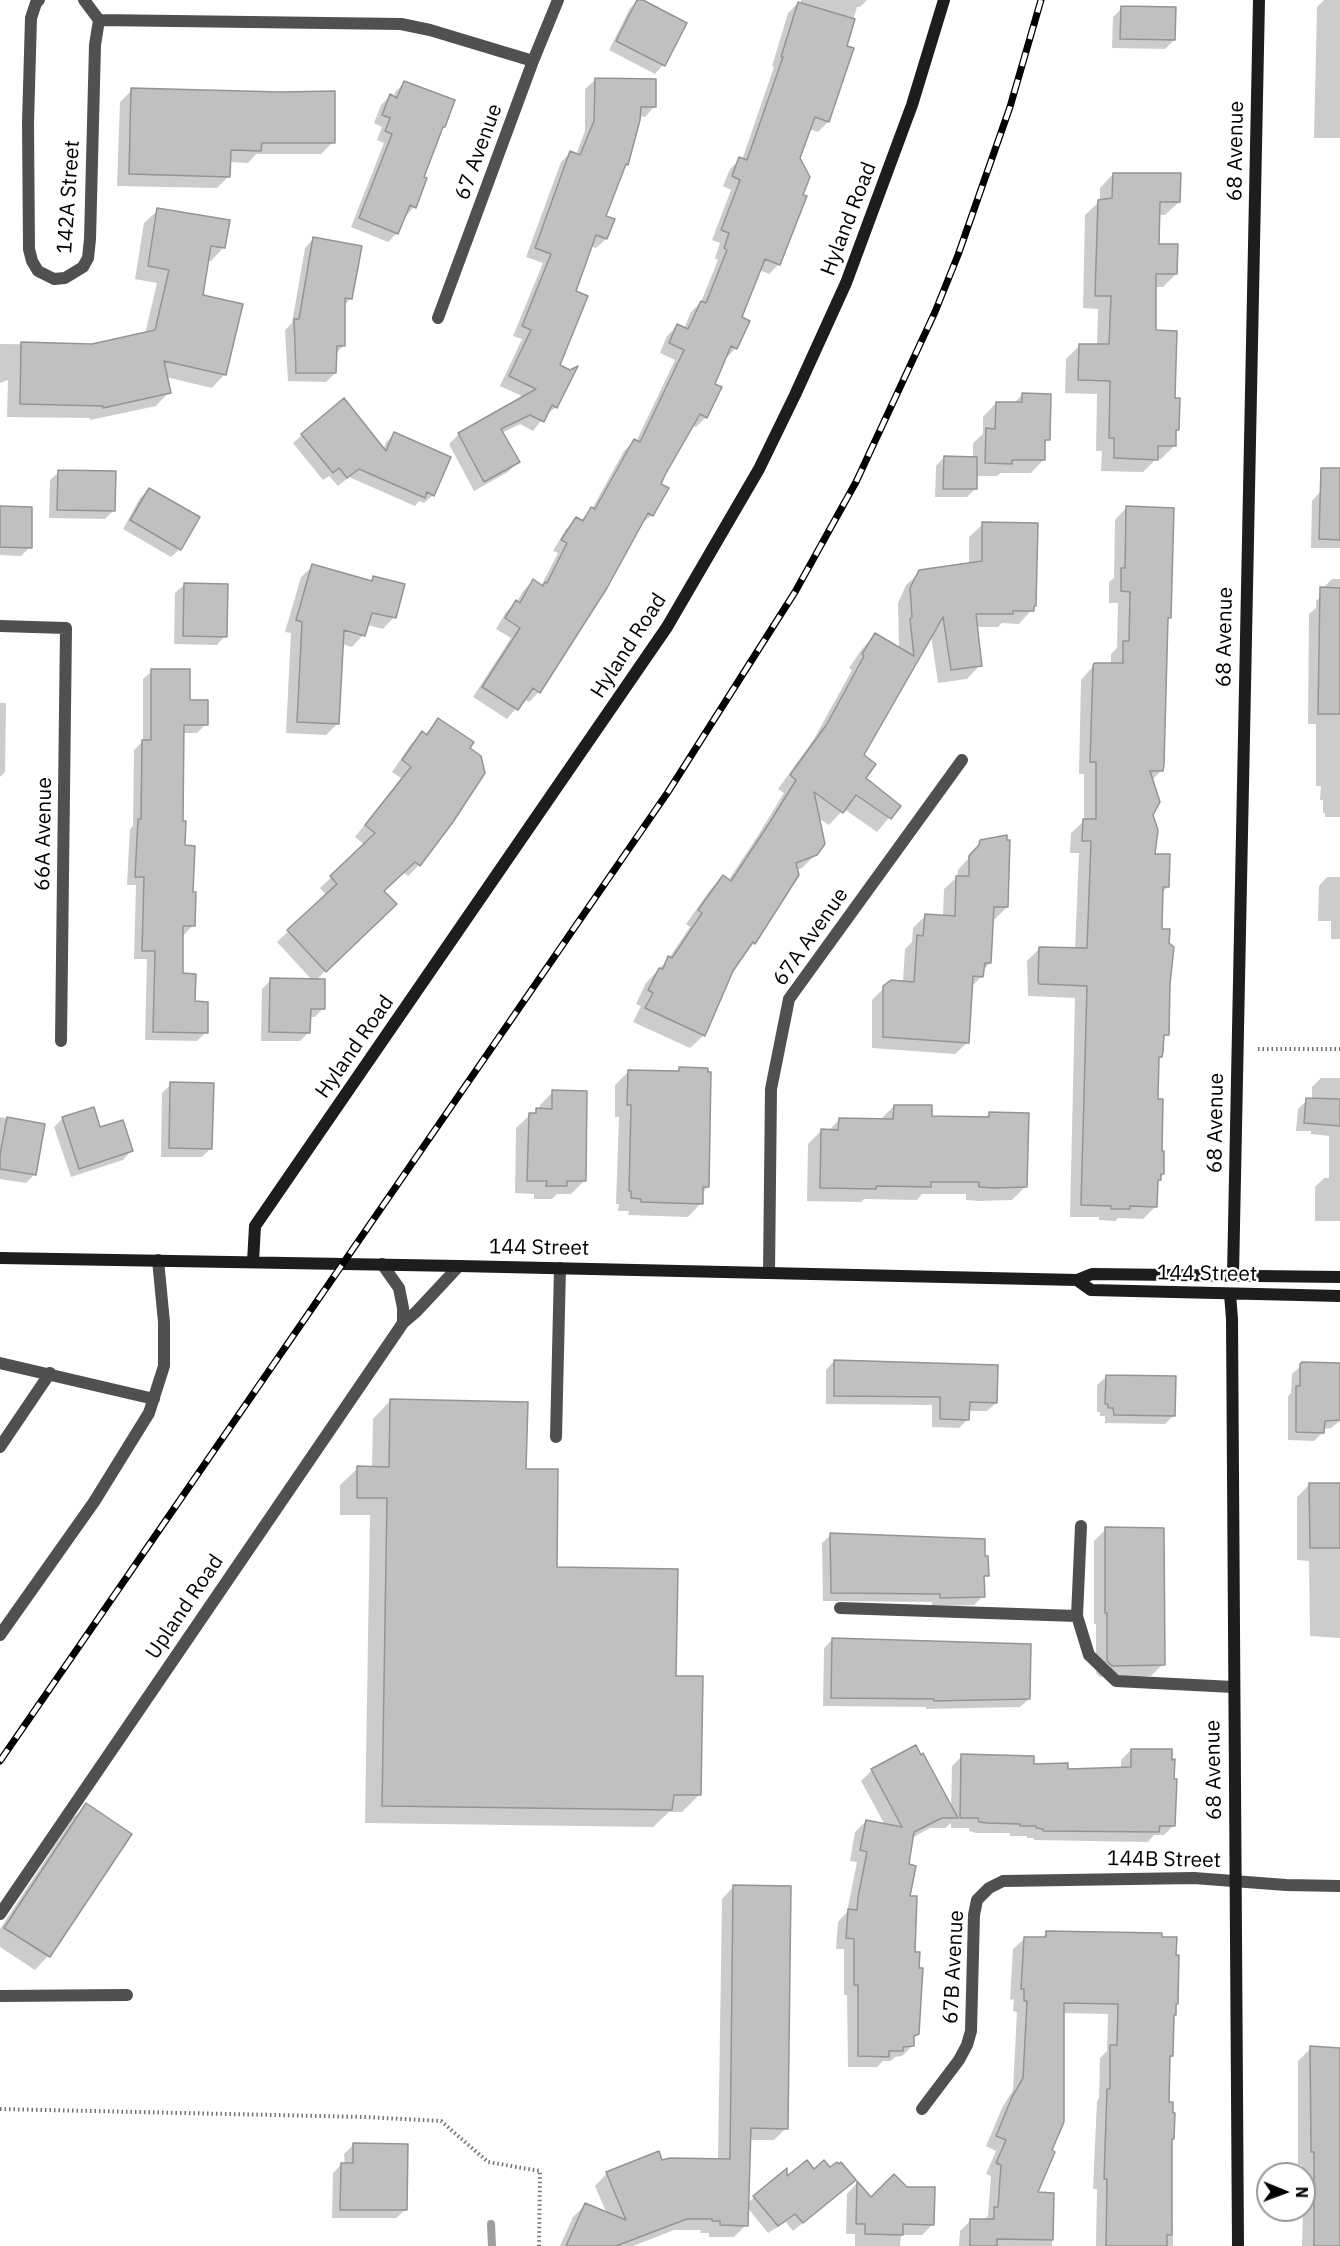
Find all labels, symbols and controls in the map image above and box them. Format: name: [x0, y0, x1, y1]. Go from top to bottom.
street label: 67 Avenue: [450, 101, 508, 203]
street label: 68 Avenue: [1223, 101, 1249, 201]
street label: 142A Street: [52, 139, 86, 255]
street label: Hyland Road: [816, 159, 882, 279]
street label: 68 Avenue: [1212, 587, 1238, 687]
street label: Hyland Road: [586, 589, 672, 703]
street label: 66A Avenue: [30, 777, 58, 891]
street label: 67A Avenue: [768, 883, 854, 991]
street label: Hyland Road: [310, 991, 400, 1103]
street label: 68 Avenue: [1203, 1073, 1229, 1173]
street label: 144 Street: [489, 1235, 589, 1261]
street label: 144 Street: [1157, 1261, 1257, 1287]
street label: Upland Road: [141, 1550, 229, 1664]
street label: 68 Avenue: [1201, 1720, 1227, 1820]
street label: 144B Street: [1107, 1846, 1221, 1874]
street label: 67B Avenue: [938, 1909, 970, 2025]
north arrow: [1256, 2162, 1316, 2222]
text: N: [1292, 2186, 1312, 2198]

